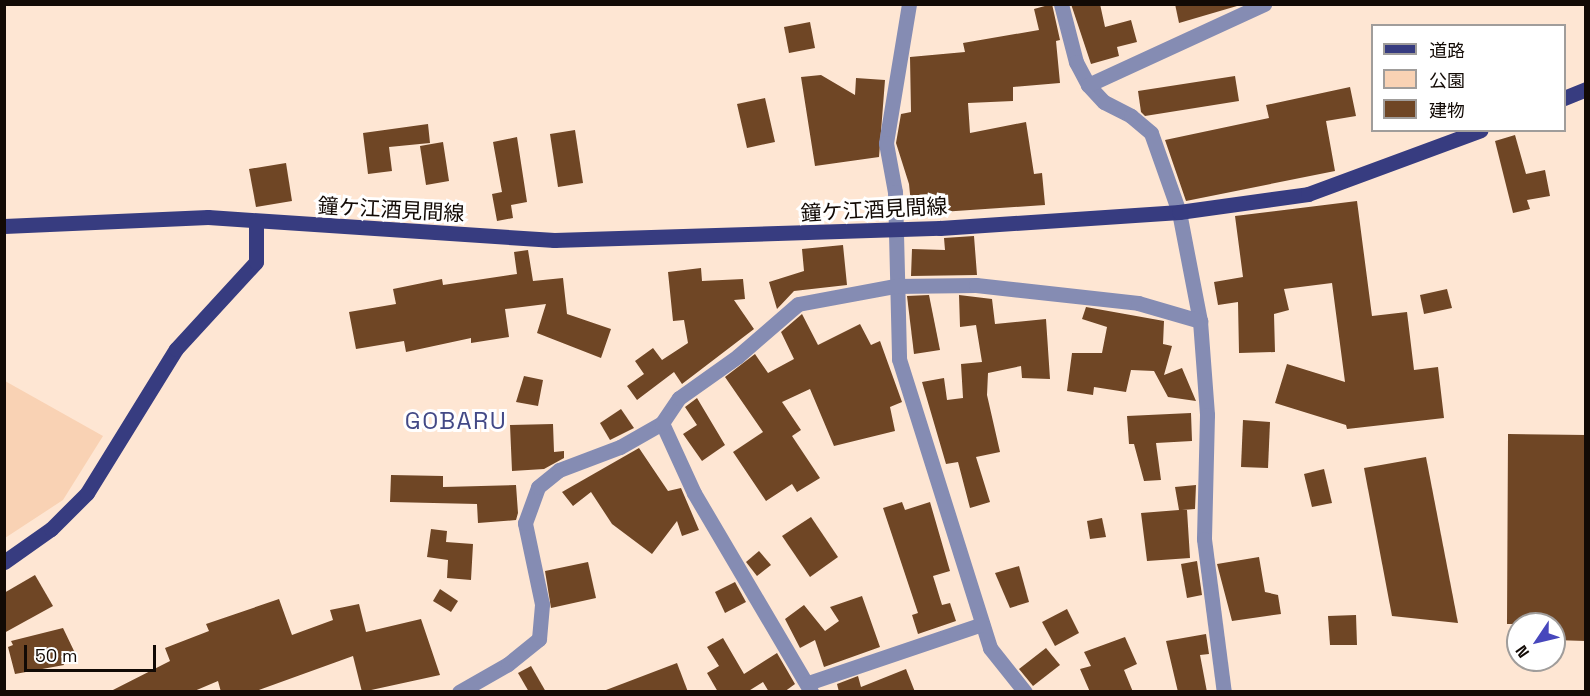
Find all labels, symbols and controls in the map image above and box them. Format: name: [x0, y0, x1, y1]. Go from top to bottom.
legend: [1371, 24, 1566, 132]
text: 道路: [1429, 39, 1465, 62]
text: 公園: [1429, 69, 1465, 92]
text: 建物: [1429, 99, 1465, 122]
street label: 鐘ケ江酒見間線: [317, 194, 465, 226]
street label: 鐘ケ江酒見間線: [800, 194, 948, 226]
district label: GOBARU: [405, 407, 507, 435]
north arrow: [1506, 612, 1566, 672]
scale bar: [27, 633, 159, 671]
text: N: [1511, 641, 1534, 662]
text: 50 m: [35, 644, 77, 667]

